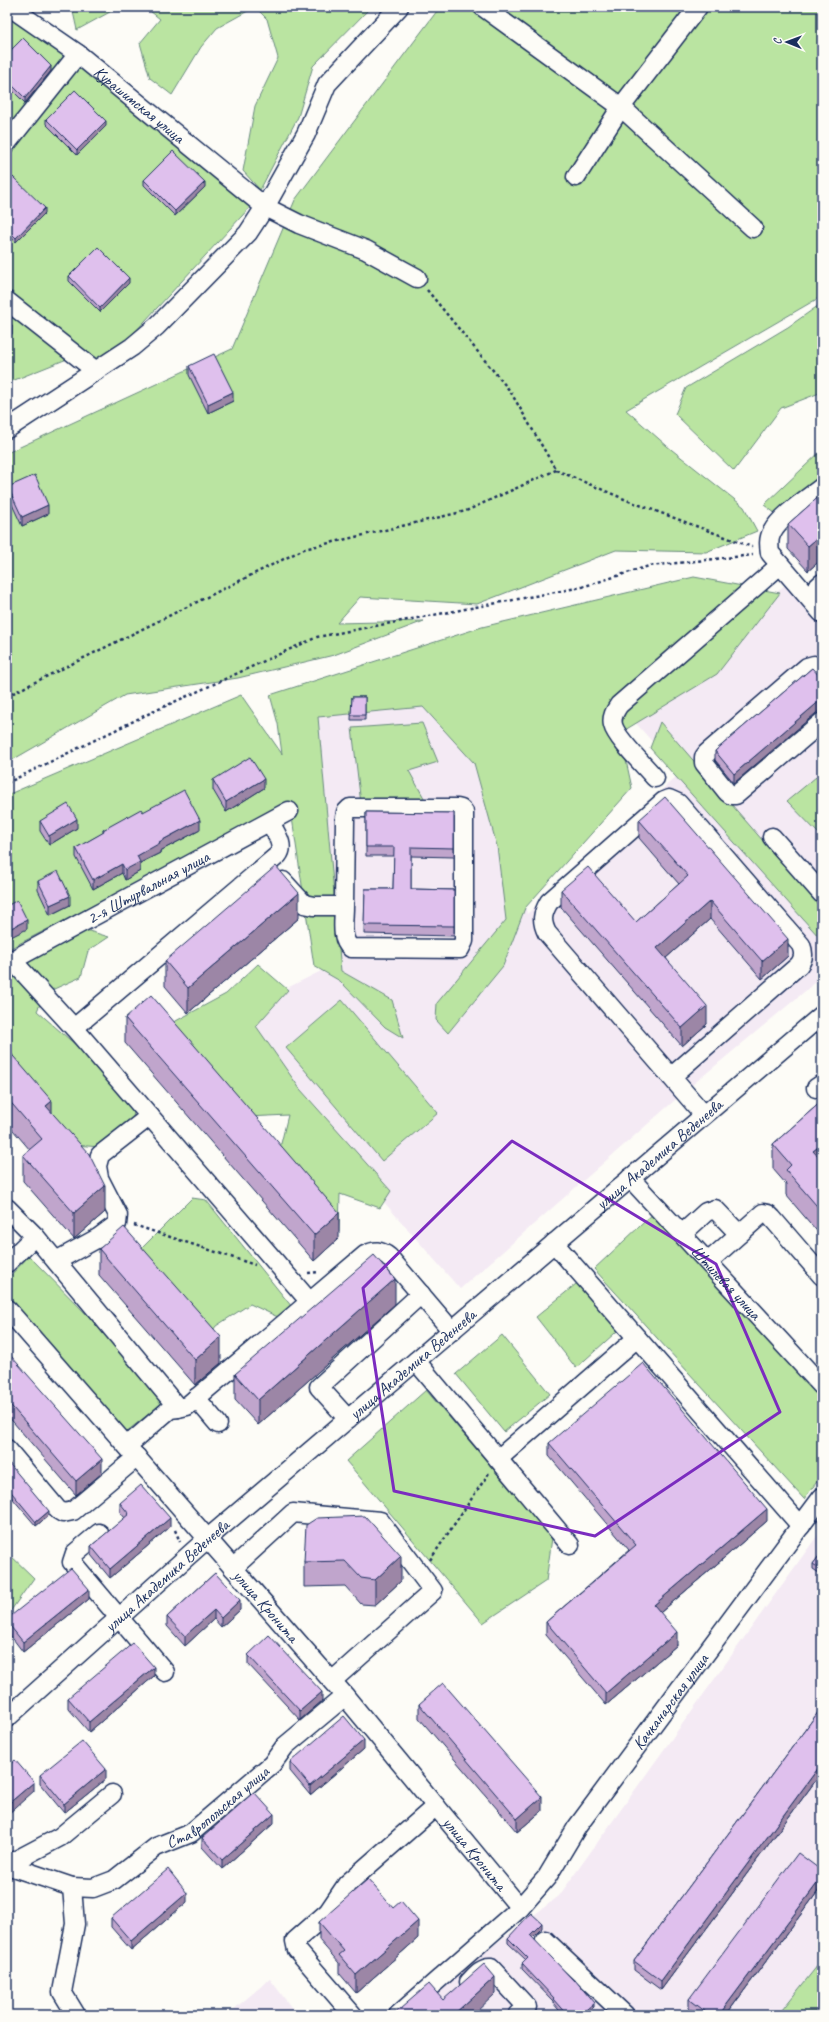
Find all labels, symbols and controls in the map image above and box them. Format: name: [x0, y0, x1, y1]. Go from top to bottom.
north arrow: [767, 22, 807, 62]
text: С: [770, 37, 784, 45]
street label: Курашимская улица: [89, 61, 190, 149]
street label: 2-я Штурвальная улица: [83, 846, 214, 929]
street label: улица Академика Веденеева: [591, 1093, 728, 1215]
street label: Штилевая улица: [686, 1241, 767, 1326]
street label: улица Академика Веденеева: [344, 1303, 482, 1425]
street label: улица Академика Веденеева: [99, 1513, 235, 1638]
street label: улица Кронита: [228, 1565, 305, 1648]
street label: Качканарская улица: [628, 1649, 714, 1754]
street label: Ставропольская улица: [163, 1761, 274, 1853]
street label: улица Кронита: [437, 1812, 513, 1897]

